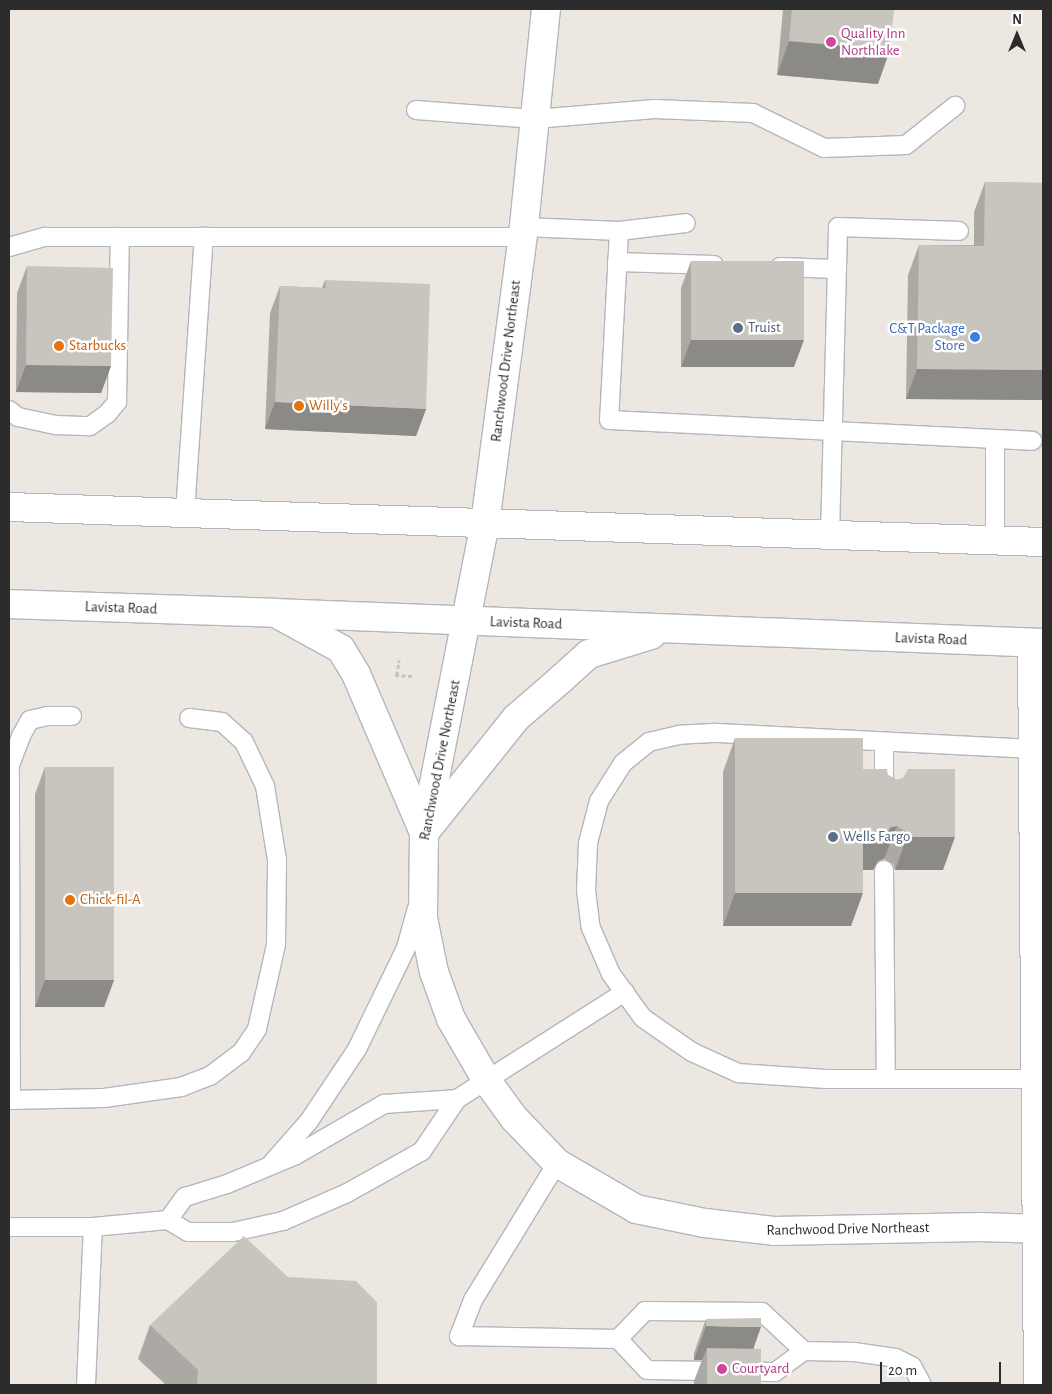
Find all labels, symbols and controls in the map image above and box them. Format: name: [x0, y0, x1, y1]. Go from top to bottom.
north arrow: [992, 10, 1042, 60]
text: N: [1012, 13, 1022, 27]
place label: Quality Inn Northlake: [841, 24, 905, 59]
marker: Quality Inn Northlake: [825, 36, 837, 48]
street label: Ranchwood Drive Northeast: [487, 279, 525, 443]
place label: Truist: [748, 319, 781, 337]
place label: C&T Package Store: [889, 319, 965, 354]
marker: Truist: [732, 322, 744, 334]
marker: C&T Package Store: [969, 331, 981, 343]
place label: Starbucks: [69, 337, 126, 355]
marker: Starbucks: [53, 340, 65, 352]
place label: Willy's: [309, 397, 348, 415]
marker: Willy's: [293, 400, 305, 412]
street label: Lavista Road: [84, 598, 158, 618]
street label: Lavista Road: [489, 613, 563, 633]
street label: Lavista Road: [894, 629, 968, 649]
street label: Ranchwood Drive Northeast: [416, 678, 464, 842]
place label: Wells Fargo: [843, 828, 910, 846]
marker: Wells Fargo: [827, 831, 839, 843]
place label: Chick-fil-A: [80, 891, 141, 909]
marker: Chick-fil-A: [64, 894, 76, 906]
street label: Ranchwood Drive Northeast: [766, 1219, 930, 1239]
scale bar: [882, 1352, 1003, 1384]
place label: Courtyard: [732, 1360, 790, 1378]
marker: Courtyard: [716, 1363, 728, 1375]
text: 20 m: [888, 1363, 917, 1378]

